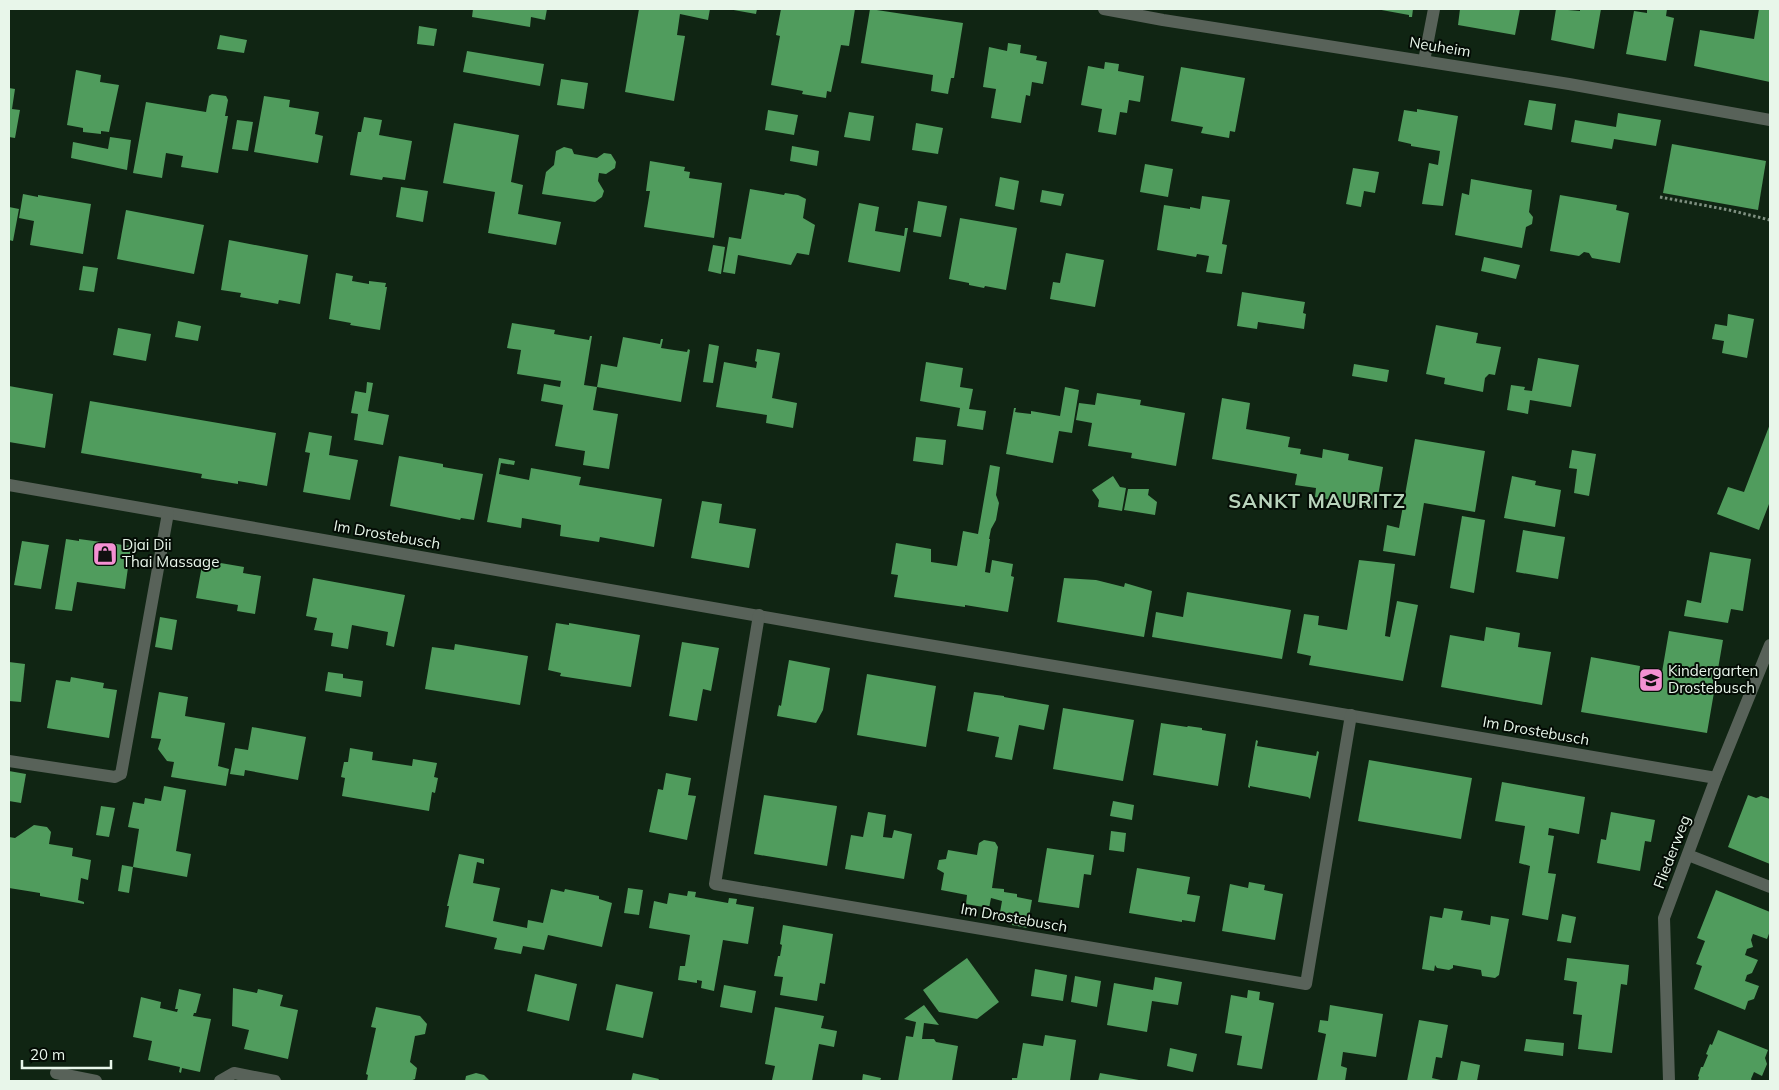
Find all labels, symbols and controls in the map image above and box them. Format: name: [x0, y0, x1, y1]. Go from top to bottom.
street label: Neuheim: [1408, 32, 1472, 61]
district label: SANKT MAURITZ: [1228, 488, 1406, 513]
street label: Im Drostebusch: [332, 516, 442, 553]
place label: Djai Dii Thai Massage: [122, 535, 219, 571]
shop icon: Djai Dii Thai Massage: [92, 541, 118, 567]
place label: Kindergarten Drostebusch: [1668, 661, 1758, 697]
school or university icon: Kindergarten Drostebusch: [1638, 667, 1664, 693]
street label: Im Drostebusch: [1481, 712, 1591, 749]
street label: Fliederweg: [1649, 813, 1694, 891]
street label: Im Drostebusch: [959, 899, 1069, 936]
scale bar: [22, 1038, 111, 1070]
text: 20 m: [30, 1045, 65, 1064]

